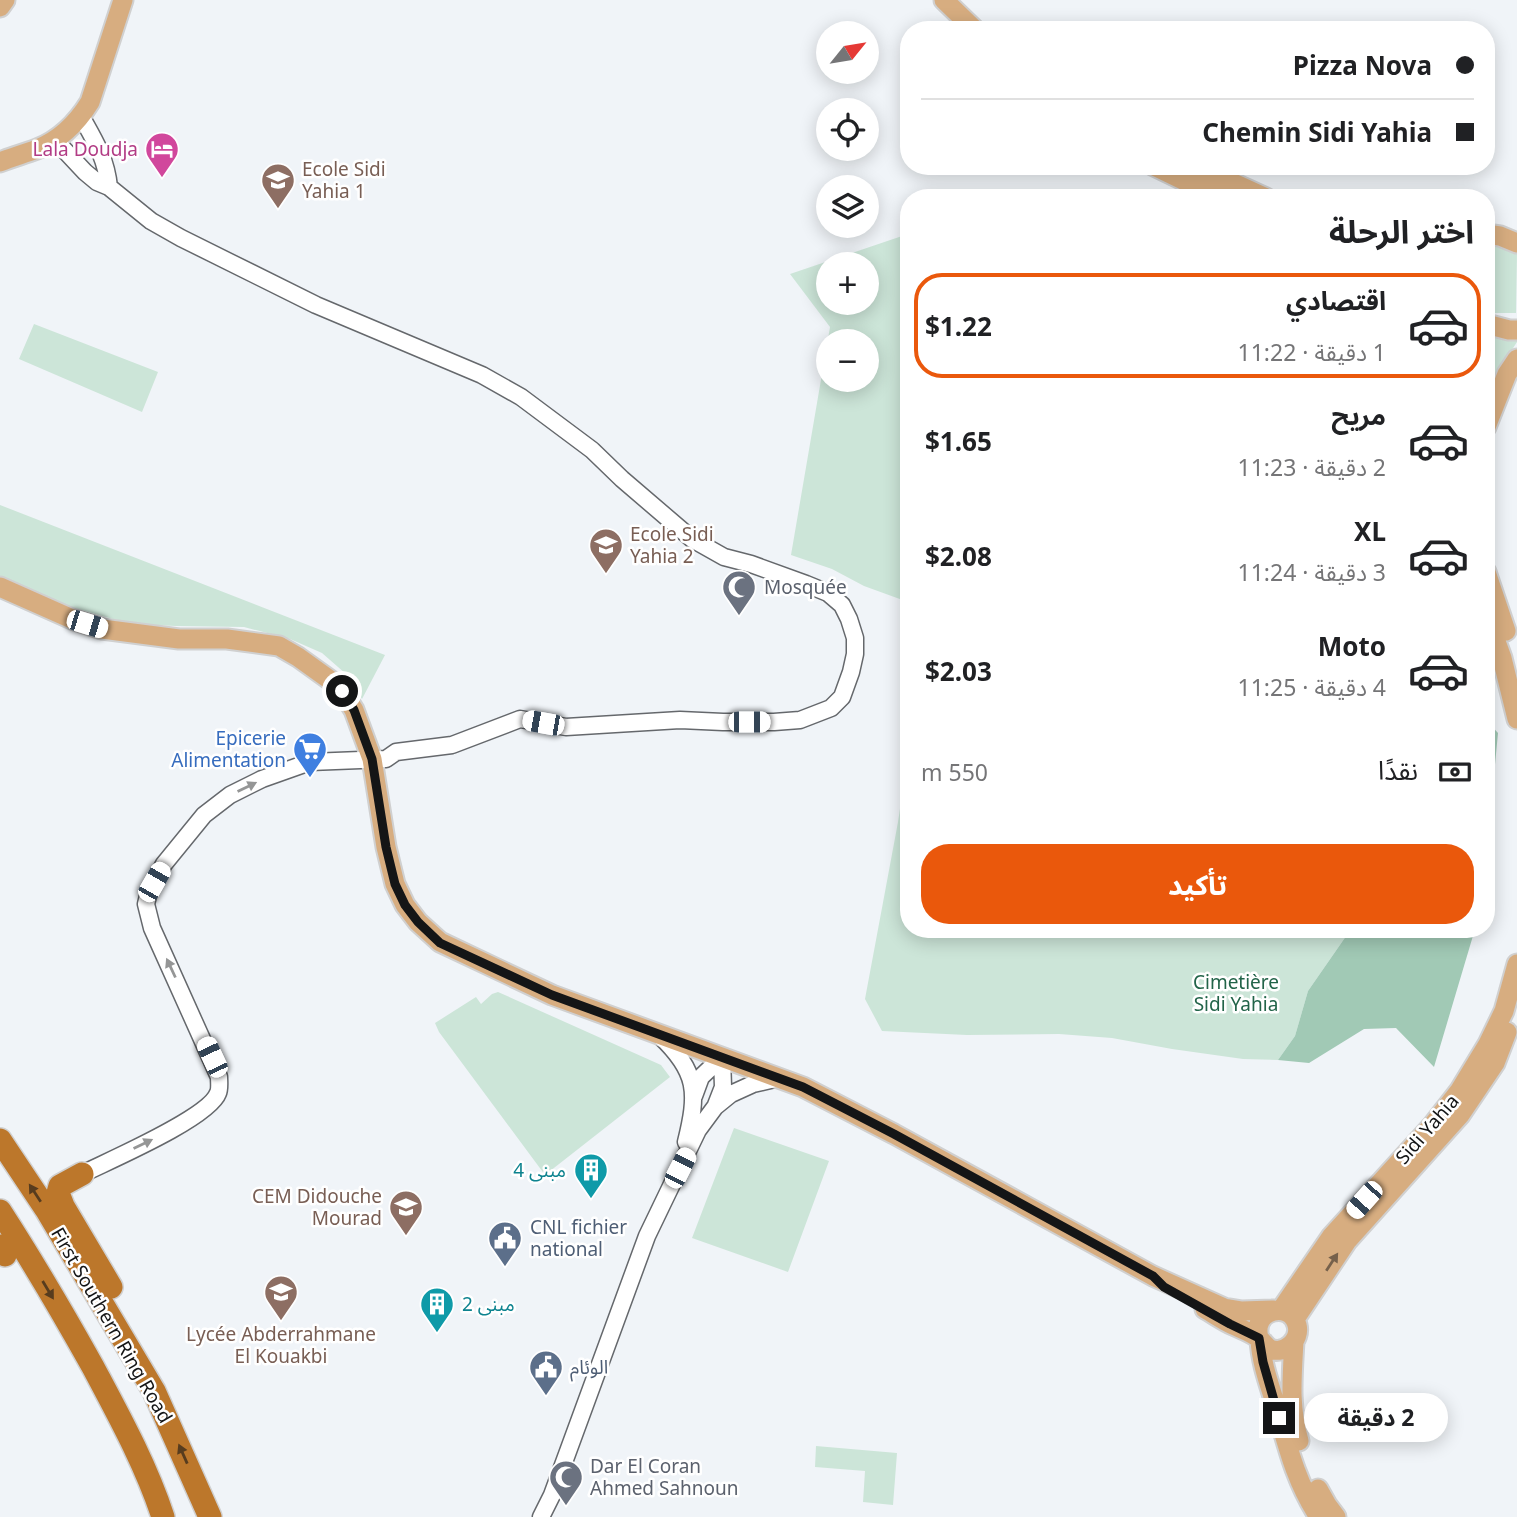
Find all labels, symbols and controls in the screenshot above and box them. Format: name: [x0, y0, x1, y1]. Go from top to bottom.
north arrow: [816, 21, 878, 84]
map controls: [816, 21, 879, 392]
text: Pizza Nova: [1293, 47, 1432, 83]
button: locate: [816, 98, 879, 161]
text: Chemin Sidi Yahia: [1202, 114, 1432, 150]
hotel icon: Lala Doudja: [143, 130, 181, 179]
place label: Lala Doudja: [33, 136, 138, 162]
place label: Ecole Sidi Yahia 1: [302, 156, 386, 204]
school or university icon: Ecole Sidi Yahia 1: [259, 161, 297, 210]
button: layers: [816, 175, 879, 238]
text: اختر الرحلة: [1329, 209, 1474, 252]
button: +: [816, 252, 879, 315]
text: اقتصادي: [1286, 282, 1386, 318]
icon: car: [1407, 294, 1470, 357]
text: $1.22: [925, 308, 992, 344]
button: −: [816, 329, 879, 392]
text: 1 دقيقة · 11:22: [1238, 336, 1386, 368]
text: مريح: [1331, 397, 1386, 433]
icon: car: [1407, 409, 1470, 472]
text: $1.65: [925, 423, 992, 459]
text: 2 دقيقة · 11:23: [1238, 451, 1386, 483]
text: XL: [1354, 513, 1386, 549]
place label: Ecole Sidi Yahia 2: [630, 521, 714, 569]
icon: car: [1407, 524, 1470, 587]
school or university icon: Ecole Sidi Yahia 2: [587, 526, 625, 575]
text: $2.08: [925, 538, 992, 574]
text: 3 دقيقة · 11:24: [1238, 556, 1386, 588]
mosque icon: Mosquée: [720, 568, 758, 617]
place label: Mosquée: [764, 574, 847, 600]
car: [64, 608, 111, 640]
text: Moto: [1318, 628, 1386, 664]
icon: car: [1407, 639, 1470, 702]
text: $2.03: [925, 653, 992, 689]
text: 4 دقيقة · 11:25: [1238, 671, 1386, 703]
route start: [326, 675, 358, 707]
car: [521, 709, 566, 737]
car: [729, 712, 771, 733]
place label: Epicerie Alimentation: [171, 725, 286, 773]
supermarket icon: Epicerie Alimentation: [291, 730, 329, 779]
text: نقدًا: [1378, 752, 1418, 788]
icon: cash: [1436, 753, 1474, 791]
text: 550 m: [921, 756, 988, 788]
one-way arrow: [237, 781, 257, 792]
button: تأكيد: [921, 844, 1474, 924]
car: [135, 859, 174, 905]
one-way arrow: [165, 958, 176, 978]
park label: Cimetière Sidi Yahia: [1193, 969, 1279, 1017]
car: [194, 1034, 231, 1080]
street label: Sidi Yahia: [1389, 1089, 1465, 1169]
one-way arrow: [133, 1138, 153, 1150]
car: [662, 1145, 699, 1191]
building icon: مبنى 4: [572, 1151, 610, 1200]
place label: مبنى 4: [513, 1157, 566, 1183]
car: [1343, 1177, 1386, 1223]
one-way arrow: [28, 1183, 41, 1203]
place label: CEM Didouche Mourad: [252, 1183, 382, 1231]
school or university icon: CEM Didouche Mourad: [387, 1188, 425, 1237]
place label: CNL fichier national: [530, 1214, 627, 1262]
public building icon: CNL fichier national: [486, 1219, 524, 1268]
street label: First Southern Ring Road: [45, 1222, 179, 1428]
one-way arrow: [1326, 1253, 1339, 1272]
school or university icon: Lycée Abderrahmane El Kouakbi: [262, 1273, 300, 1322]
one-way arrow: [42, 1281, 55, 1300]
building icon: مبنى 2: [418, 1285, 456, 1334]
place label: مبنى 2: [462, 1291, 515, 1317]
place label: Lycée Abderrahmane El Kouakbi: [186, 1321, 376, 1369]
public building icon: الوئام: [527, 1348, 565, 1397]
place label: الوئام: [570, 1354, 608, 1382]
callout: 2 دقيقة: [1304, 1394, 1447, 1442]
text: 2 دقيقة: [1337, 1401, 1415, 1433]
route end: [1263, 1402, 1295, 1434]
one-way arrow: [177, 1444, 188, 1465]
place label: Dar El Coran Ahmed Sahnoun: [590, 1453, 739, 1501]
mosque icon: Dar El Coran Ahmed Sahnoun: [547, 1458, 585, 1507]

